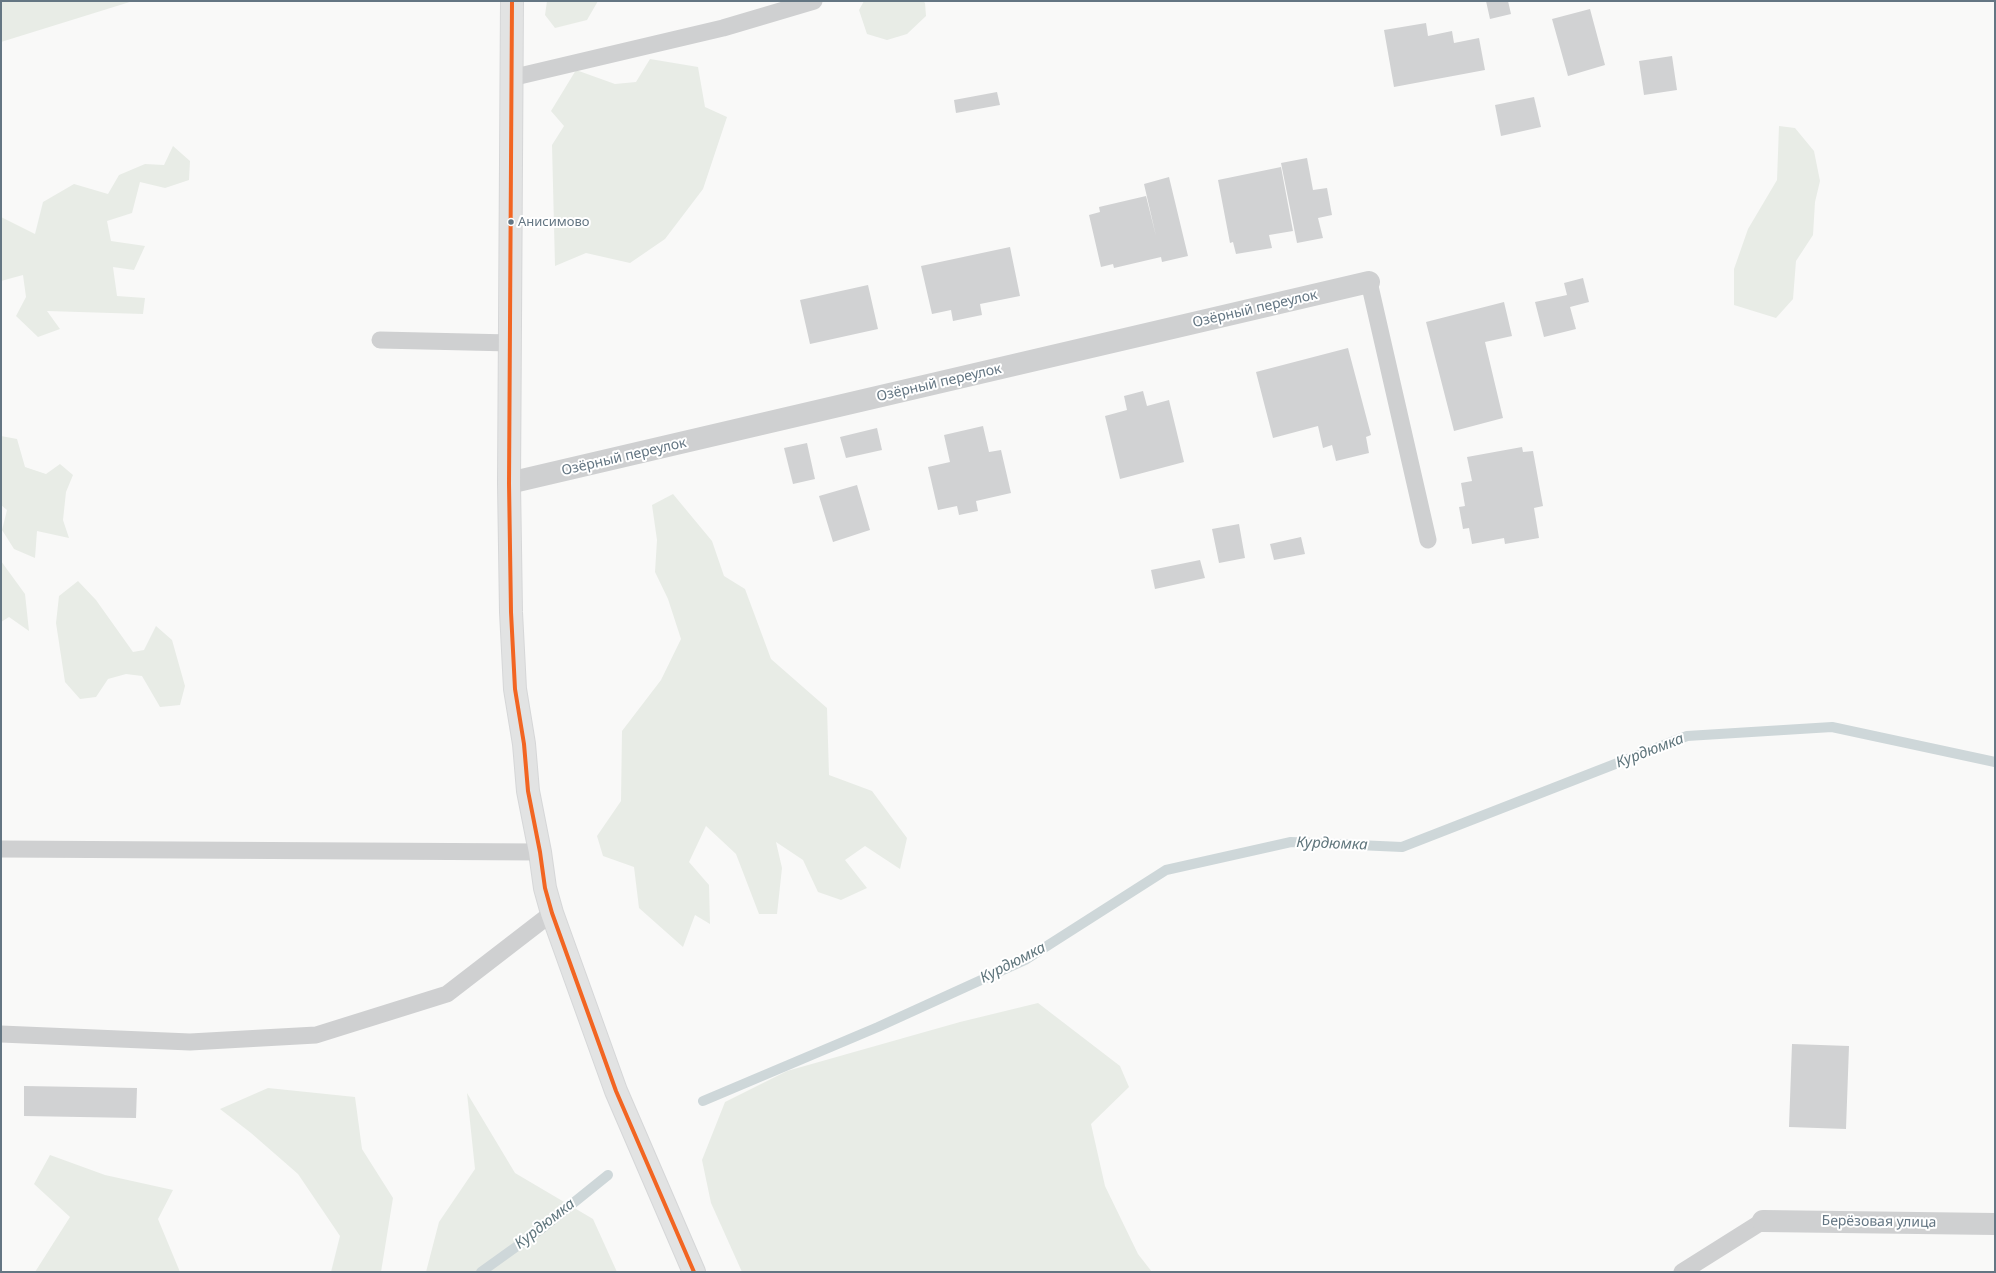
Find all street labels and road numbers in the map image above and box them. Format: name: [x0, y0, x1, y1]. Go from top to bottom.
street label: Озёрный переулок: [1191, 286, 1319, 332]
street label: Озёрный переулок: [875, 360, 1003, 406]
street label: Озёрный переулок: [560, 434, 688, 480]
street label: Берёзовая улица: [1821, 1213, 1937, 1231]

